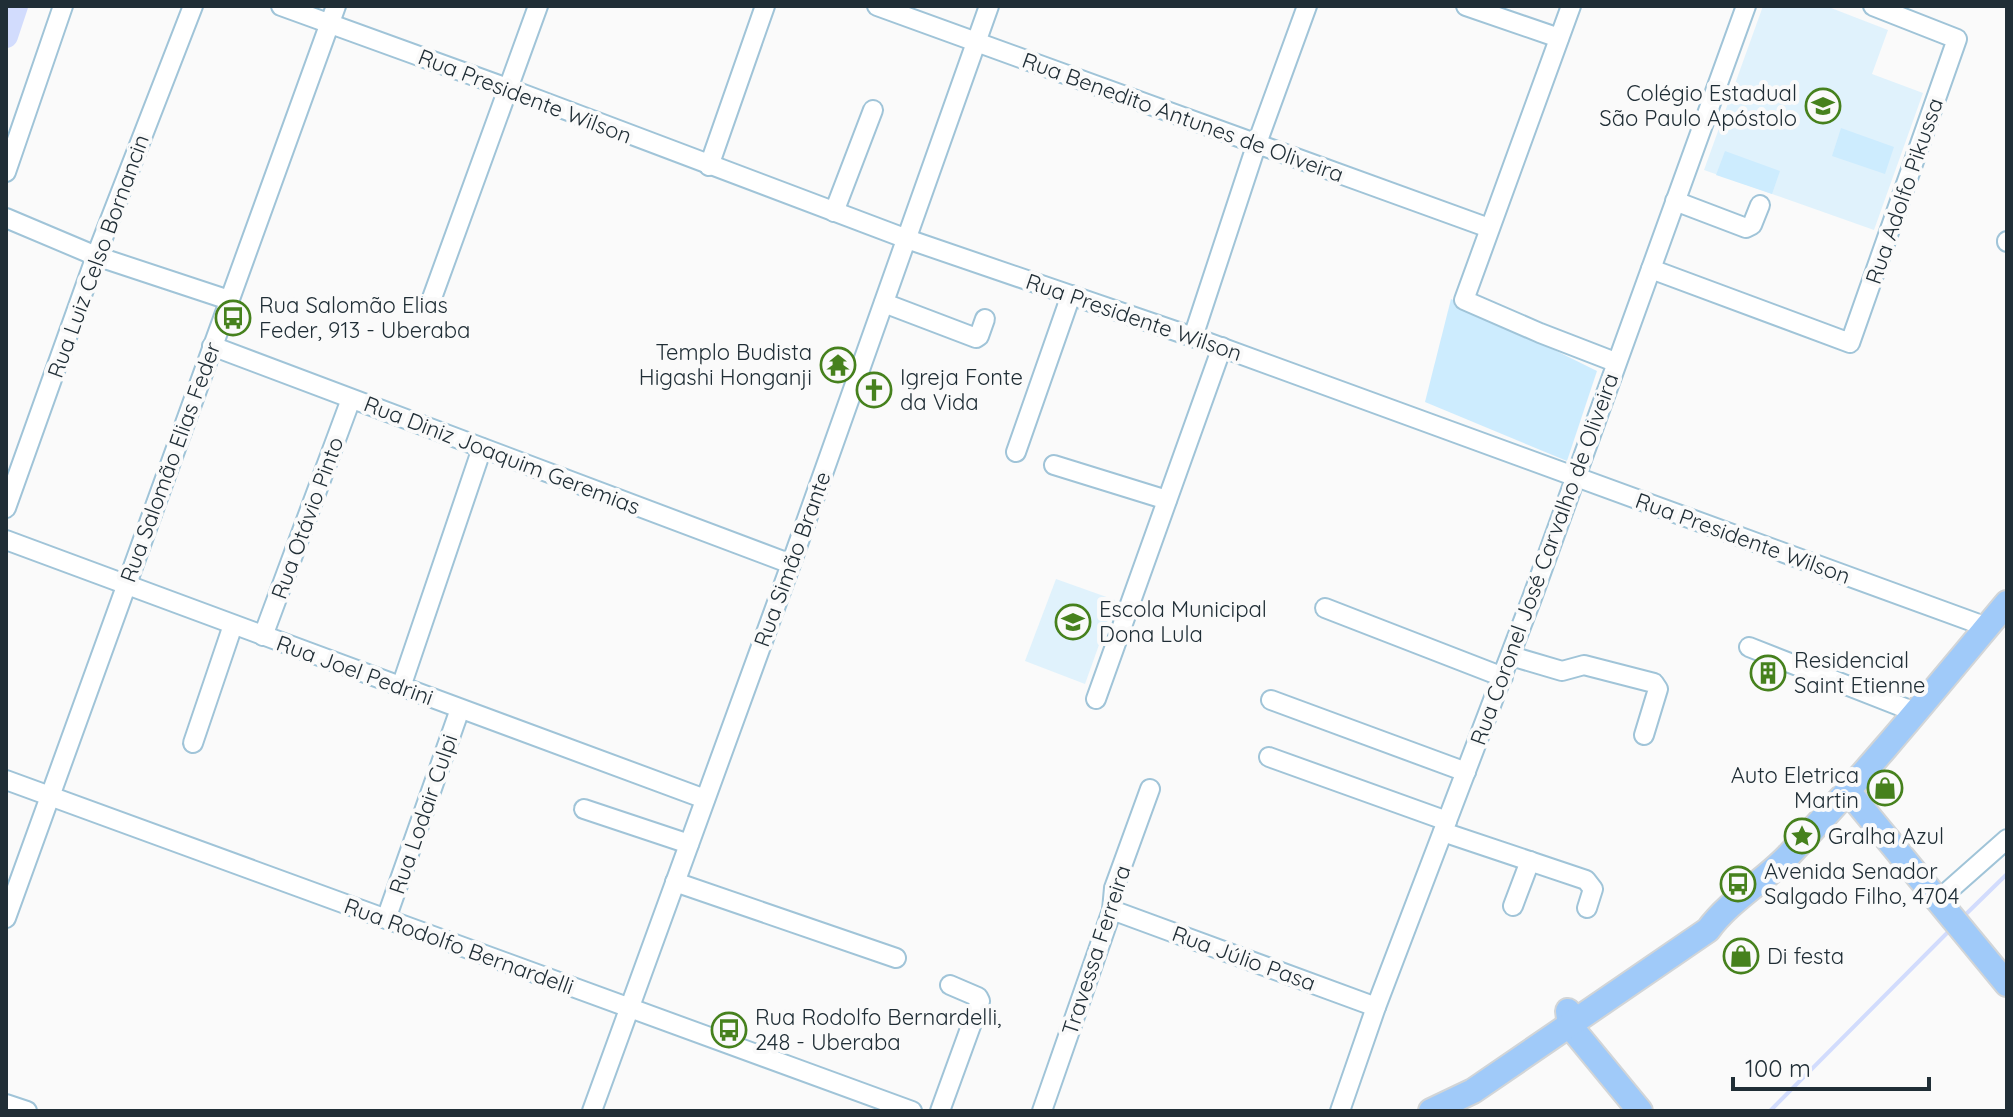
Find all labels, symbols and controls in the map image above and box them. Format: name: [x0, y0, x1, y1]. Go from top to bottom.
street label: Rua Presidente Wilson: [414, 42, 636, 150]
street label: Rua Benedito Antunes de Oliveira: [1018, 46, 1348, 188]
place label: Colégio Estadual São Paulo Apóstolo: [1599, 79, 1797, 132]
school or university icon: Colégio Estadual São Paulo Apóstolo: [1804, 87, 1842, 125]
street label: Rua Adolfo Pikussa: [1859, 94, 1949, 288]
street label: Rua Luiz Celso Bornancin: [41, 130, 155, 382]
street label: Rua Presidente Wilson: [1022, 267, 1246, 367]
place label: Rua Salomão Elias Feder, 913 - Uberaba: [259, 291, 470, 344]
bus stop icon: Rua Salomão Elias Feder, 913 - Uberaba: [214, 299, 252, 337]
street label: Rua Salomão Elias Feder: [113, 338, 227, 586]
place label: Templo Budista Higashi Honganji: [639, 338, 812, 391]
temple icon: Templo Budista Higashi Honganji: [819, 346, 857, 384]
place label: Igreja Fonte da Vida: [900, 363, 1023, 416]
street label: Rua Coronel José Carvalho de Oliveira: [1464, 369, 1624, 749]
church icon: Igreja Fonte da Vida: [855, 371, 893, 409]
street label: Rua Diniz Joaquim Geremias: [360, 389, 644, 521]
street label: Rua Otávio Pinto: [265, 433, 349, 603]
street label: Rua Simão Brante: [747, 468, 837, 650]
street label: Rua Presidente Wilson: [1632, 486, 1854, 590]
place label: Escola Municipal Dona Lula: [1099, 595, 1267, 648]
school or university icon: Escola Municipal Dona Lula: [1054, 603, 1092, 641]
street label: Rua Joel Pedrini: [273, 629, 437, 711]
place label: Residencial Saint Etienne: [1794, 646, 1926, 699]
building icon: Residencial Saint Etienne: [1749, 654, 1787, 692]
street label: Rua Lodair Culpi: [383, 730, 463, 898]
place label: Auto Eletrica Martin: [1731, 761, 1859, 814]
shop icon: Auto Eletrica Martin: [1866, 769, 1904, 807]
place icon: Gralha Azul: [1783, 817, 1821, 855]
place label: Gralha Azul: [1828, 822, 1944, 850]
place label: Avenida Senador Salgado Filho, 4704: [1764, 857, 1959, 910]
street label: Travessa Ferreira: [1055, 861, 1137, 1039]
bus stop icon: Avenida Senador Salgado Filho, 4704: [1719, 865, 1757, 903]
street label: Rua Rodolfo Bernardelli: [340, 891, 578, 1001]
street label: Rua Júlio Pasa: [1168, 919, 1320, 997]
shop icon: Di festa: [1722, 937, 1760, 975]
place label: Di festa: [1767, 942, 1844, 970]
place label: Rua Rodolfo Bernardelli, 248 - Uberaba: [755, 1003, 1001, 1056]
bus stop icon: Rua Rodolfo Bernardelli, 248 - Uberaba: [710, 1011, 748, 1049]
scale bar: [1733, 1041, 1929, 1091]
text: 100 m: [1745, 1053, 1811, 1083]

